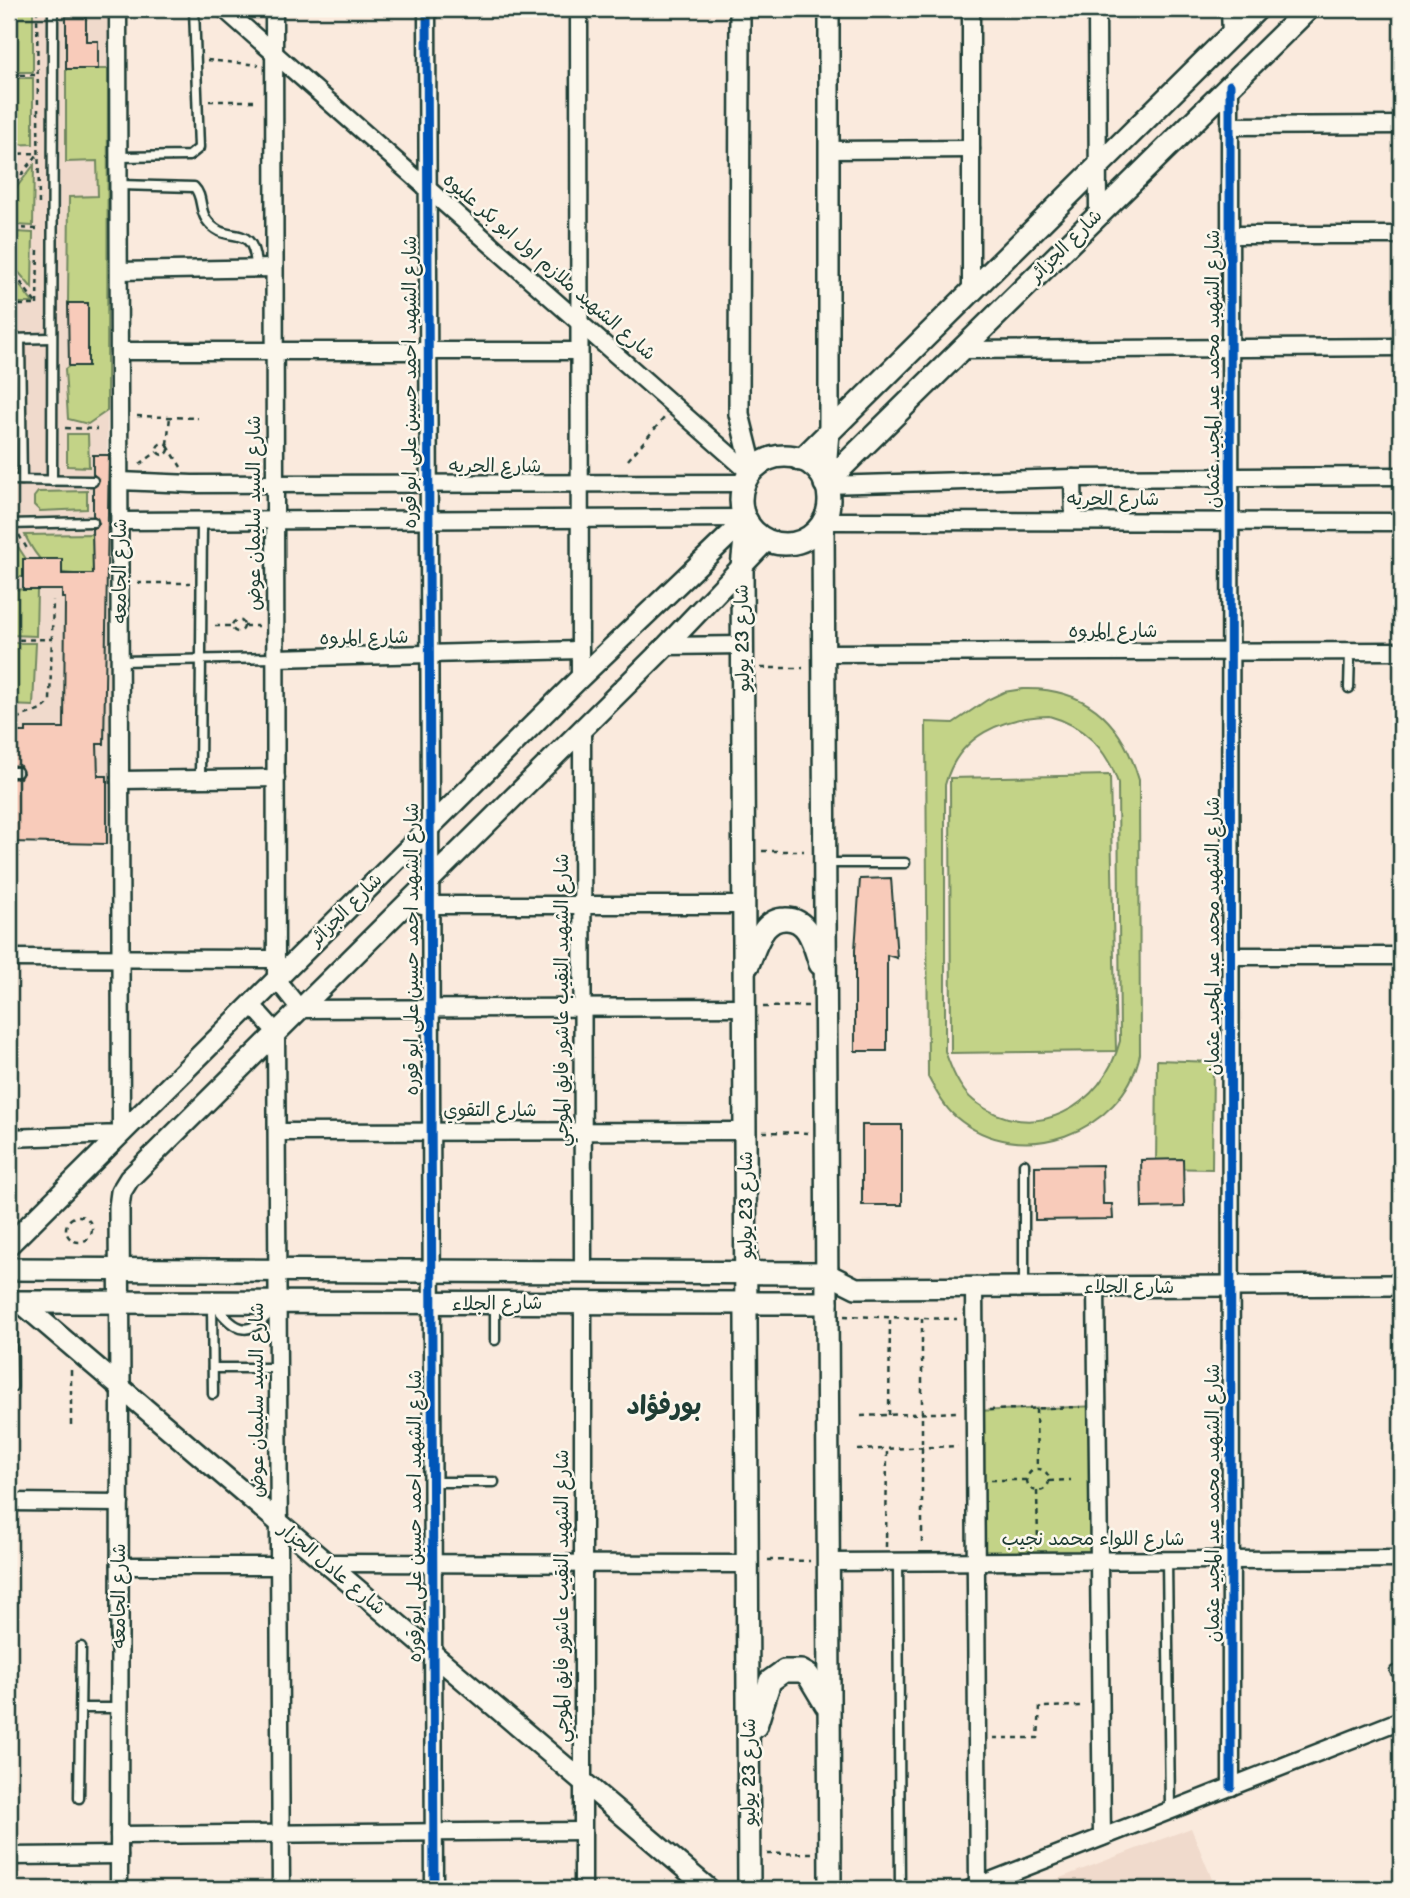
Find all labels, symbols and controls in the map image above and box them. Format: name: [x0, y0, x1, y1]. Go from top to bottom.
street label: شارع الشهيد ملازم اول ابو بكر عليوه: [437, 168, 660, 367]
street label: شارع الجزائر: [1023, 205, 1108, 289]
street label: شارع الشهيد محمد عبد المجيد عثمان: [1202, 229, 1226, 509]
street label: شارع الشهيد احمد حسين على ابو قوره: [399, 235, 423, 529]
street label: شارع السيد سليمان عوض: [243, 415, 267, 611]
street label: شارع الحريه: [449, 455, 541, 479]
street label: شارع الحريه: [1067, 488, 1159, 512]
street label: شارع الجامعه: [109, 518, 133, 624]
street label: شارع 23 يوليو: [731, 584, 756, 693]
street label: شارع المروه: [1068, 620, 1158, 644]
street label: شارع المروه: [319, 626, 409, 651]
street label: شارع الشهيد محمد عبد المجيد عثمان: [1202, 796, 1226, 1076]
street label: شارع الشهيد احمد حسين على ابو قوره: [401, 802, 425, 1096]
street label: شارع الشهيد النقيب عاشور فايق الموجي: [551, 853, 578, 1147]
street label: شارع الجزائر: [303, 869, 388, 953]
street label: شارع التقوي: [443, 1099, 537, 1124]
street label: شارع 23 يوليو: [735, 1151, 759, 1260]
street label: شارع الجلاء: [1084, 1276, 1174, 1300]
street label: شارع الجلاء: [452, 1292, 543, 1317]
street label: شارع السيد سليمان عوض: [246, 1302, 270, 1498]
street label: شارع الشهيد محمد عبد المجيد عثمان: [1202, 1363, 1226, 1643]
street label: شارع الشهيد احمد حسين على ابو قوره: [404, 1369, 428, 1663]
district label: بورفؤاد: [627, 1391, 701, 1422]
street label: شارع الشهيد النقيب عاشور فايق الموجي: [551, 1449, 578, 1743]
street label: شارع عادل الجزار: [272, 1516, 390, 1621]
street label: شارع اللواء محمد نجيب: [1001, 1528, 1185, 1552]
street label: شارع الجامعه: [108, 1543, 132, 1649]
street label: شارع 23 يوليو: [738, 1718, 762, 1827]

